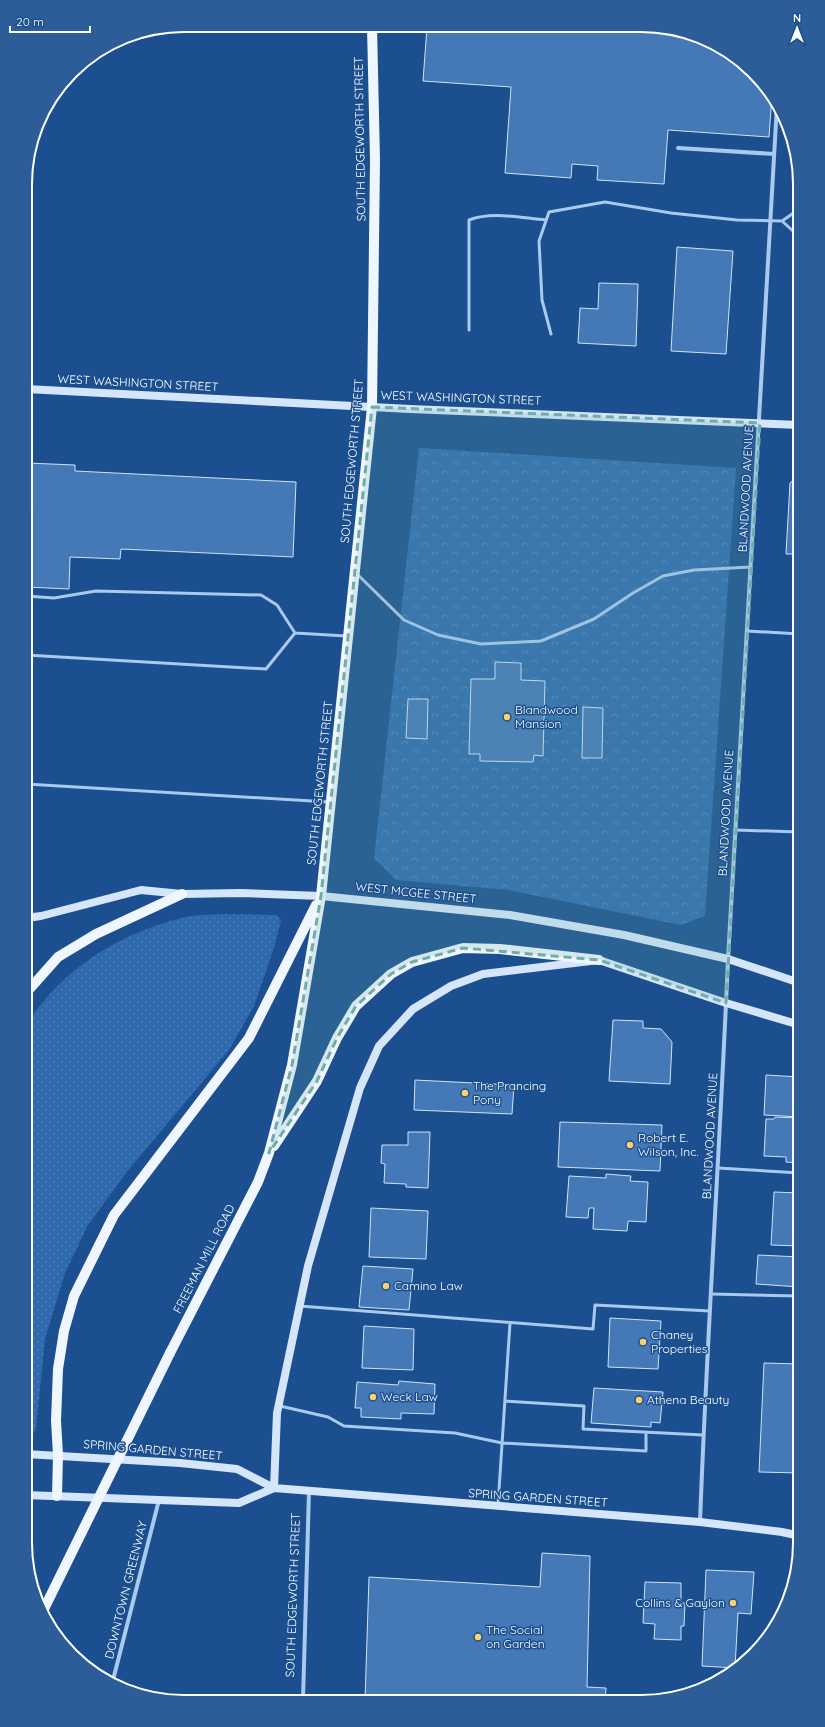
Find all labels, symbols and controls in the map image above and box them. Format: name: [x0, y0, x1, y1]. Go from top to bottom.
scale bar: [10, 8, 90, 34]
north arrow: [777, 8, 817, 48]
text: N: [793, 11, 801, 25]
text: 20 m: [16, 14, 44, 29]
street label: SOUTH EDGEWORTH STREET: [351, 56, 368, 222]
street label: WEST WASHINGTON STREET: [57, 371, 219, 394]
street label: SOUTH EDGEWORTH STREET: [337, 378, 366, 544]
street label: WEST WASHINGTON STREET: [380, 387, 542, 408]
street label: BLANDWOOD AVENUE: [735, 425, 756, 553]
street label: SOUTH EDGEWORTH STREET: [303, 700, 336, 866]
place label: Blandwood Mansion: [515, 702, 578, 731]
marker: Blandwood Mansion: [502, 712, 512, 722]
street label: BLANDWOOD AVENUE: [715, 749, 736, 877]
street label: WEST MCGEE STREET: [355, 879, 477, 906]
street label: BLANDWOOD AVENUE: [699, 1072, 720, 1200]
place label: The Prancing Pony: [473, 1078, 546, 1107]
marker: The Prancing Pony: [460, 1088, 470, 1098]
place label: Robert E. Wilson, Inc.: [638, 1130, 699, 1159]
marker: Robert E. Wilson, Inc.: [625, 1140, 635, 1150]
street label: FREEMAN MILL ROAD: [170, 1201, 238, 1316]
place label: Camino Law: [394, 1278, 463, 1293]
marker: Camino Law: [381, 1281, 391, 1291]
place label: Chaney Properties: [651, 1327, 708, 1356]
marker: Chaney Properties: [638, 1337, 648, 1347]
place label: Weck Law: [381, 1389, 438, 1404]
marker: Weck Law: [368, 1392, 378, 1402]
place label: Athena Beauty: [647, 1392, 729, 1407]
marker: Athena Beauty: [634, 1395, 644, 1405]
street label: SPRING GARDEN STREET: [83, 1436, 223, 1463]
street label: SPRING GARDEN STREET: [468, 1485, 608, 1510]
street label: SOUTH EDGEWORTH STREET: [282, 1512, 303, 1678]
street label: DOWNTOWN GREENWAY: [101, 1519, 150, 1661]
place label: Collins & Gaylon: [635, 1595, 725, 1610]
marker: Collins & Gaylon: [728, 1598, 738, 1608]
place label: The Social on Garden: [486, 1622, 545, 1651]
marker: The Social on Garden: [473, 1632, 483, 1642]

